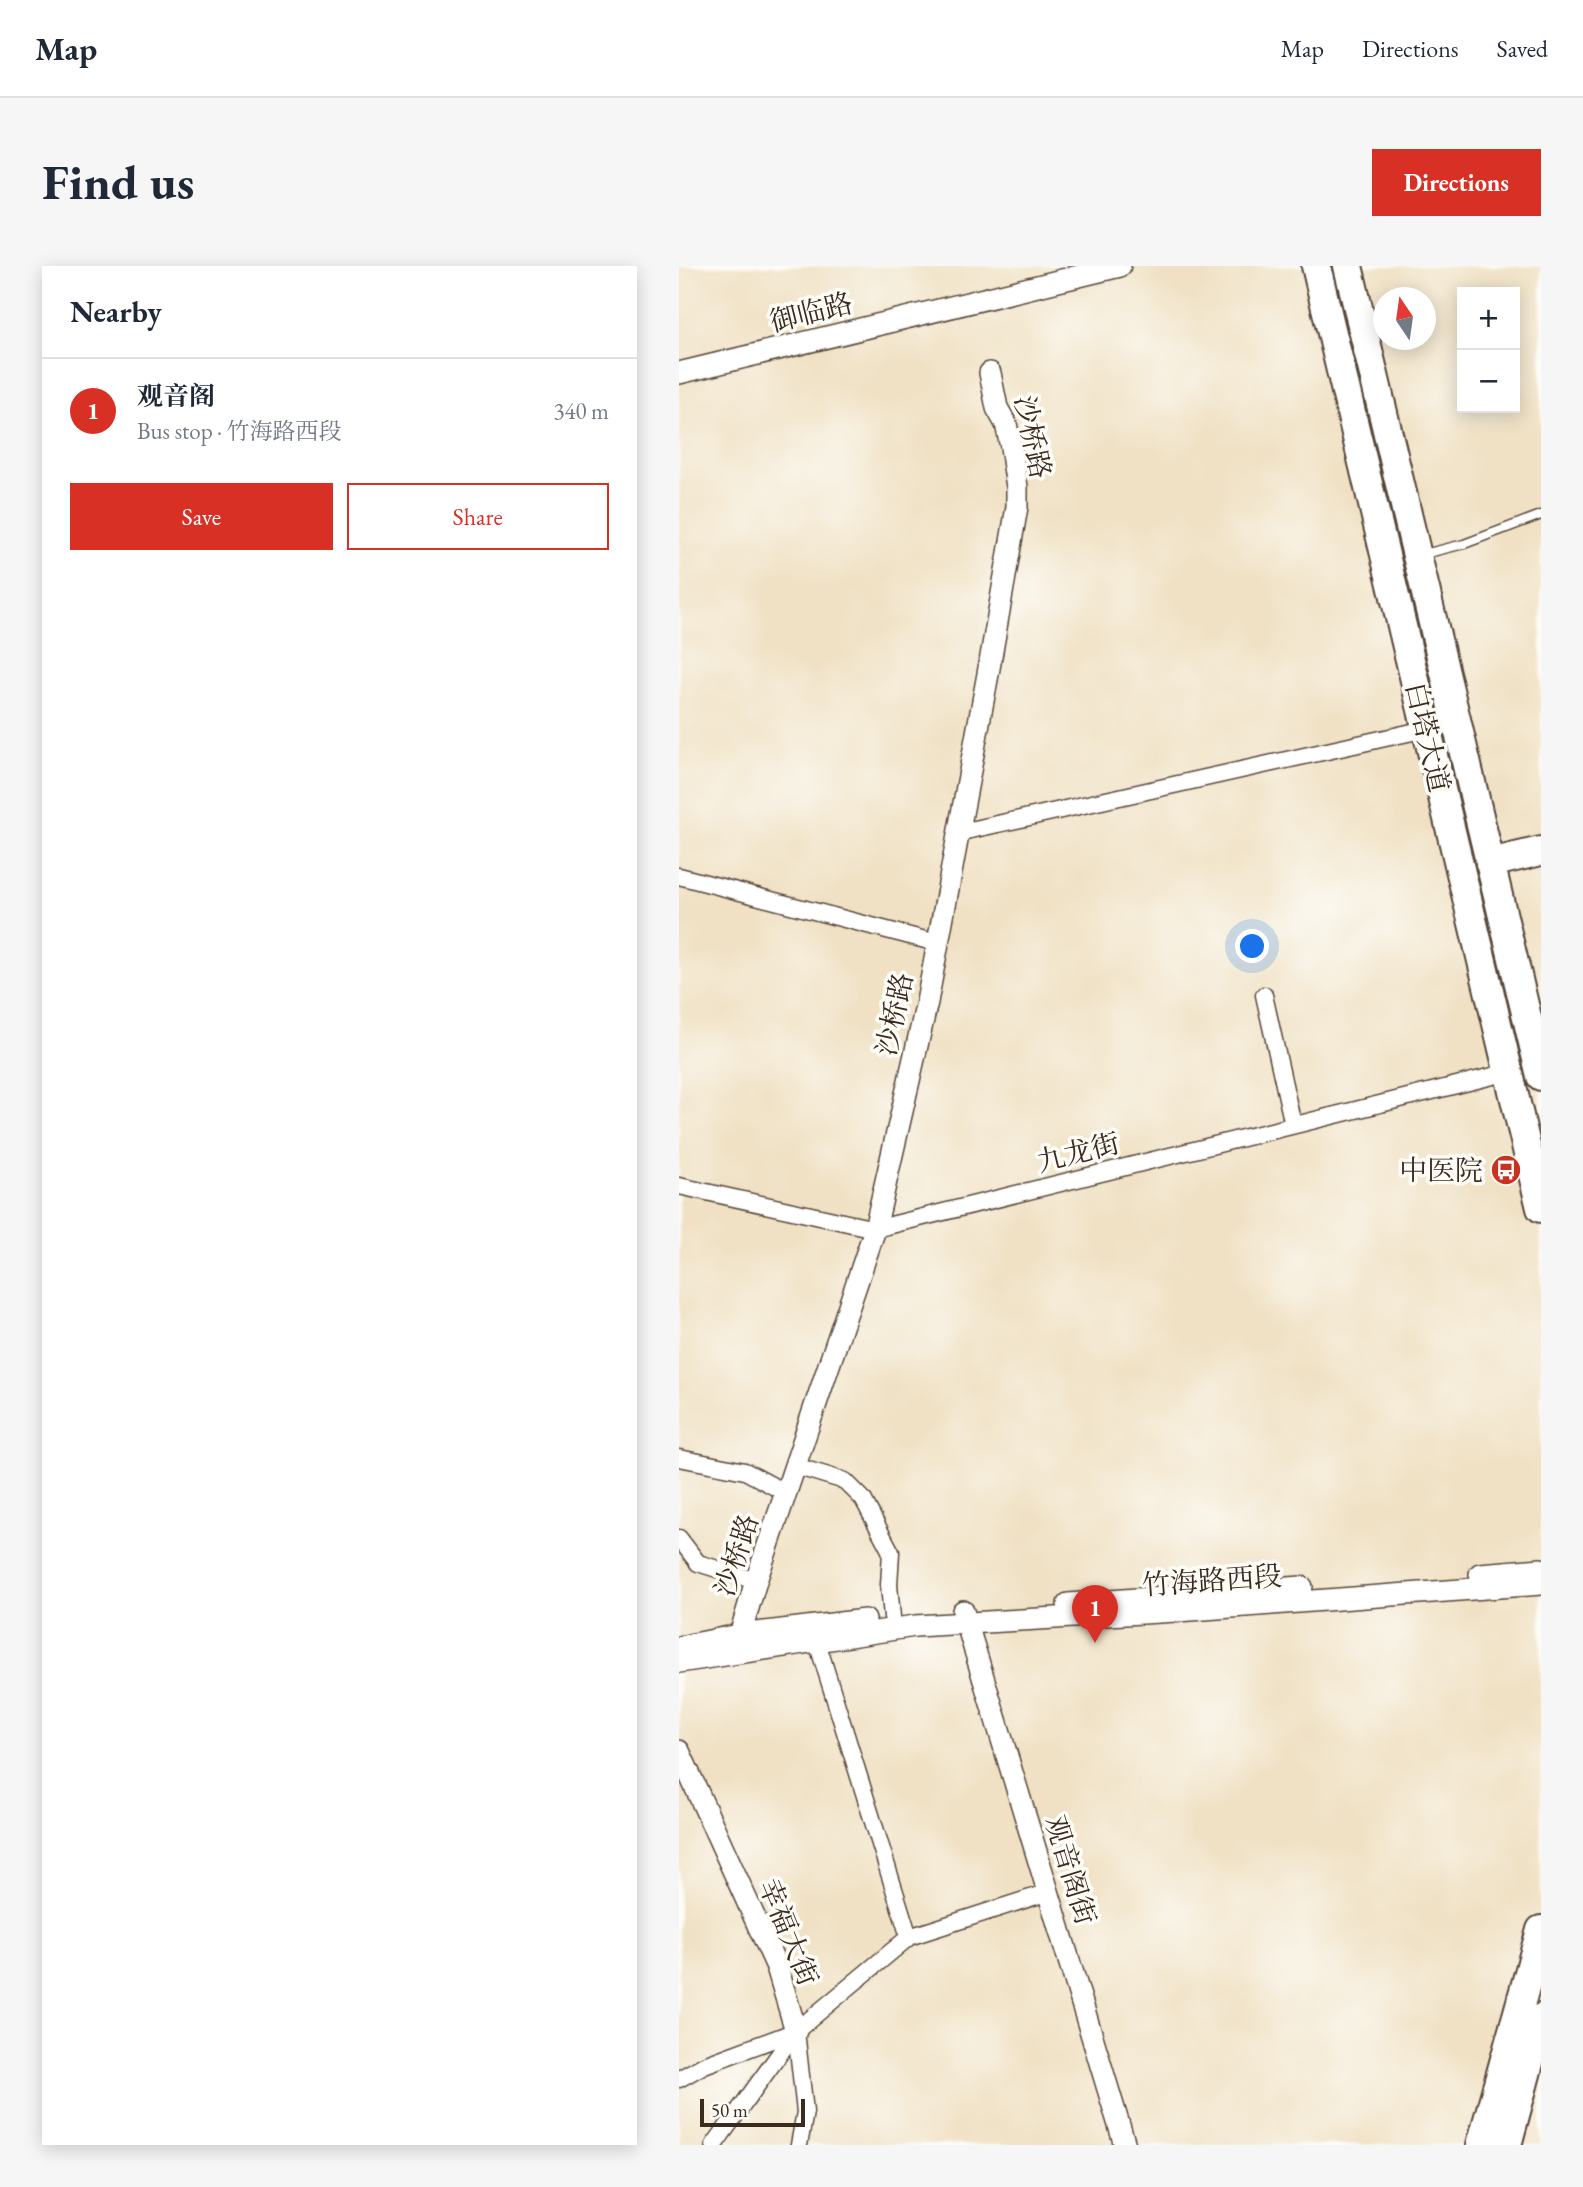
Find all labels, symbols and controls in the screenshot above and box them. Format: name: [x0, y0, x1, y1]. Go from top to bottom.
text: Map: [35, 27, 97, 70]
text: Map: [1281, 33, 1324, 64]
text: Directions: [1362, 33, 1459, 64]
text: Saved: [1497, 33, 1548, 64]
button: Directions: [1372, 149, 1541, 216]
text: Find us: [42, 150, 194, 214]
street label: 御临路: [766, 284, 856, 340]
north arrow: [1373, 287, 1436, 350]
map controls: [1457, 287, 1520, 413]
button: +: [1457, 287, 1520, 350]
text: Nearby: [70, 292, 162, 331]
button: −: [1457, 350, 1520, 413]
text: 观音阁: [137, 379, 215, 413]
street label: 沙桥路: [1007, 392, 1059, 482]
text: 1: [87, 396, 99, 426]
text: 340 m: [553, 396, 609, 426]
text: Bus stop · 竹海路西段: [137, 416, 341, 446]
button: Save: [70, 483, 333, 550]
button: Share: [347, 483, 609, 550]
street label: 白塔大道: [1398, 678, 1458, 796]
your location: [1235, 929, 1269, 963]
street label: 沙桥路: [868, 969, 920, 1059]
street label: 九龙街: [1033, 1124, 1123, 1180]
place label: 中医院: [1399, 1152, 1483, 1188]
bus stop icon: 中医院: [1489, 1153, 1523, 1187]
street label: 沙桥路: [706, 1509, 766, 1601]
street label: 竹海路西段: [1141, 1557, 1283, 1603]
pin: 1: [1072, 1585, 1118, 1643]
street label: 观音阁街: [1037, 1811, 1105, 1929]
street label: 幸福大街: [751, 1873, 827, 1991]
scale bar: [700, 2096, 805, 2128]
text: 50 m: [711, 2098, 748, 2123]

